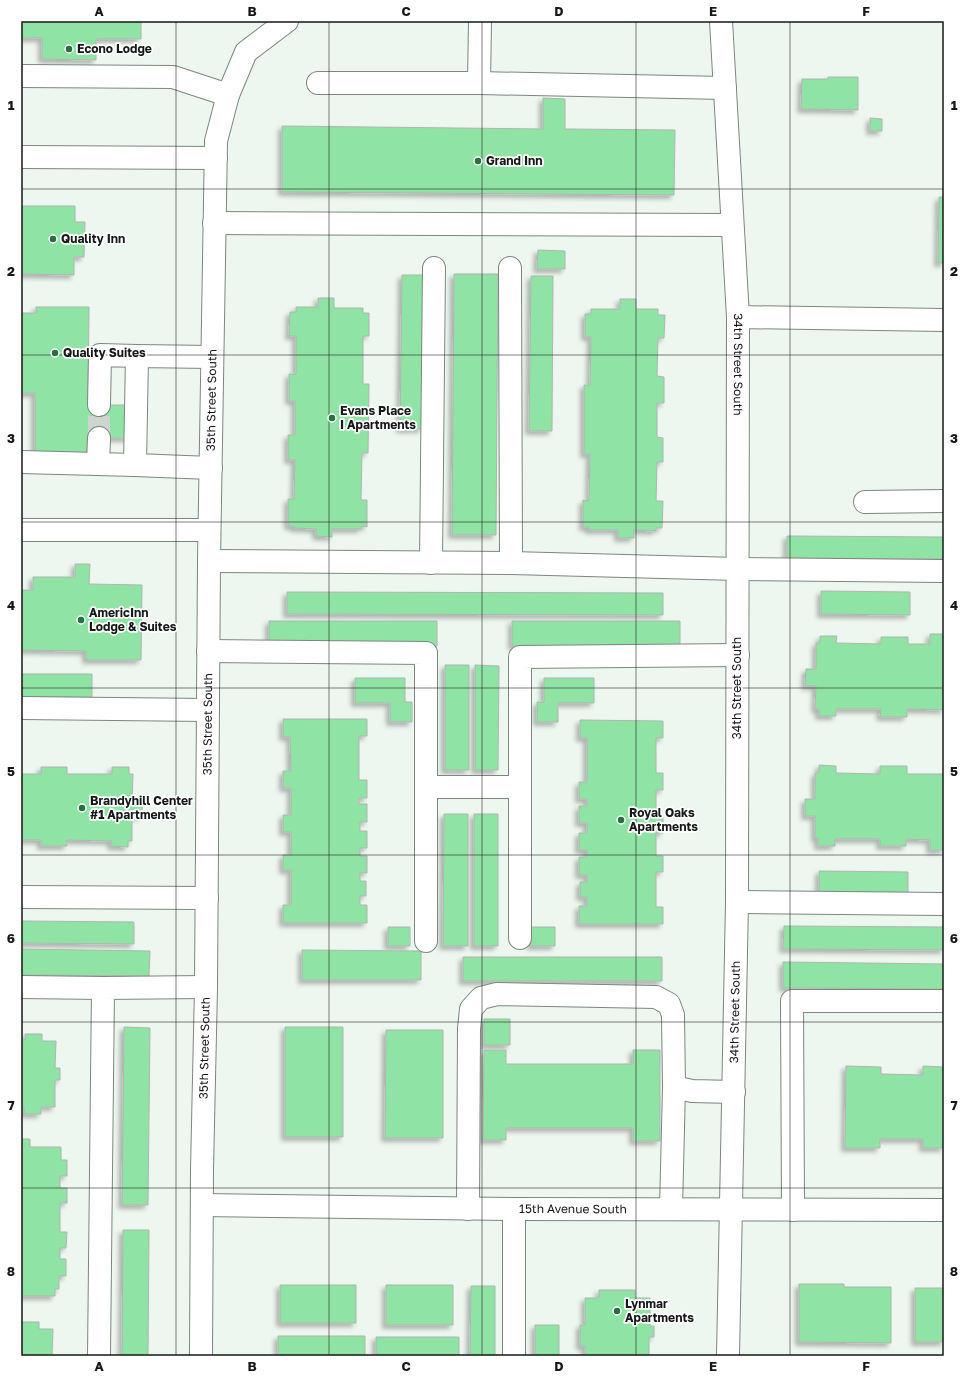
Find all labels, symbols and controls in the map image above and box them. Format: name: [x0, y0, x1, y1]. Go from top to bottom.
text: A: [94, 3, 104, 19]
text: B: [247, 3, 257, 19]
text: C: [401, 3, 411, 19]
text: D: [554, 3, 564, 19]
text: E: [709, 3, 717, 19]
text: F: [862, 3, 870, 19]
place label: Econo Lodge: [77, 41, 152, 56]
marker: Econo Lodge: [64, 44, 74, 54]
text: 1: [8, 97, 15, 113]
text: 1: [951, 97, 958, 113]
place label: Grand Inn: [486, 153, 543, 168]
marker: Grand Inn: [473, 156, 483, 166]
place label: Quality Inn: [61, 231, 125, 246]
marker: Quality Inn: [48, 234, 58, 244]
text: 2: [7, 263, 15, 279]
text: 2: [950, 263, 958, 279]
street label: 34th Street South: [731, 313, 746, 416]
place label: Quality Suites: [63, 345, 146, 360]
marker: Quality Suites: [50, 348, 60, 358]
street label: 35th Street South: [203, 349, 220, 451]
place label: Evans Place I Apartments: [340, 403, 416, 432]
marker: Evans Place I Apartments: [327, 413, 337, 423]
text: 3: [7, 430, 15, 446]
text: 3: [950, 430, 958, 446]
text: 4: [7, 597, 15, 613]
text: 4: [950, 597, 958, 613]
place label: AmericInn Lodge & Suites: [89, 605, 177, 634]
marker: AmericInn Lodge & Suites: [76, 615, 86, 625]
street label: 34th Street South: [729, 637, 744, 739]
street label: 35th Street South: [199, 673, 215, 775]
text: 5: [7, 763, 15, 779]
text: 5: [950, 763, 958, 779]
place label: Brandyhill Center #1 Apartments: [90, 793, 193, 822]
marker: Brandyhill Center #1 Apartments: [77, 803, 87, 813]
place label: Royal Oaks Apartments: [629, 805, 698, 834]
marker: Royal Oaks Apartments: [616, 815, 626, 825]
text: 6: [7, 930, 15, 946]
text: 6: [950, 930, 958, 946]
street label: 34th Street South: [726, 961, 743, 1063]
street label: 35th Street South: [196, 997, 213, 1099]
text: 7: [7, 1097, 15, 1113]
text: 7: [950, 1097, 958, 1113]
street label: 15th Avenue South: [519, 1201, 627, 1216]
text: 8: [7, 1263, 15, 1279]
text: 8: [950, 1263, 958, 1279]
place label: Lynmar Apartments: [625, 1296, 694, 1325]
marker: Lynmar Apartments: [612, 1306, 622, 1316]
text: A: [94, 1358, 104, 1374]
text: B: [247, 1358, 257, 1374]
text: C: [401, 1358, 411, 1374]
text: D: [554, 1358, 564, 1374]
text: E: [709, 1358, 717, 1374]
text: F: [862, 1358, 870, 1374]

